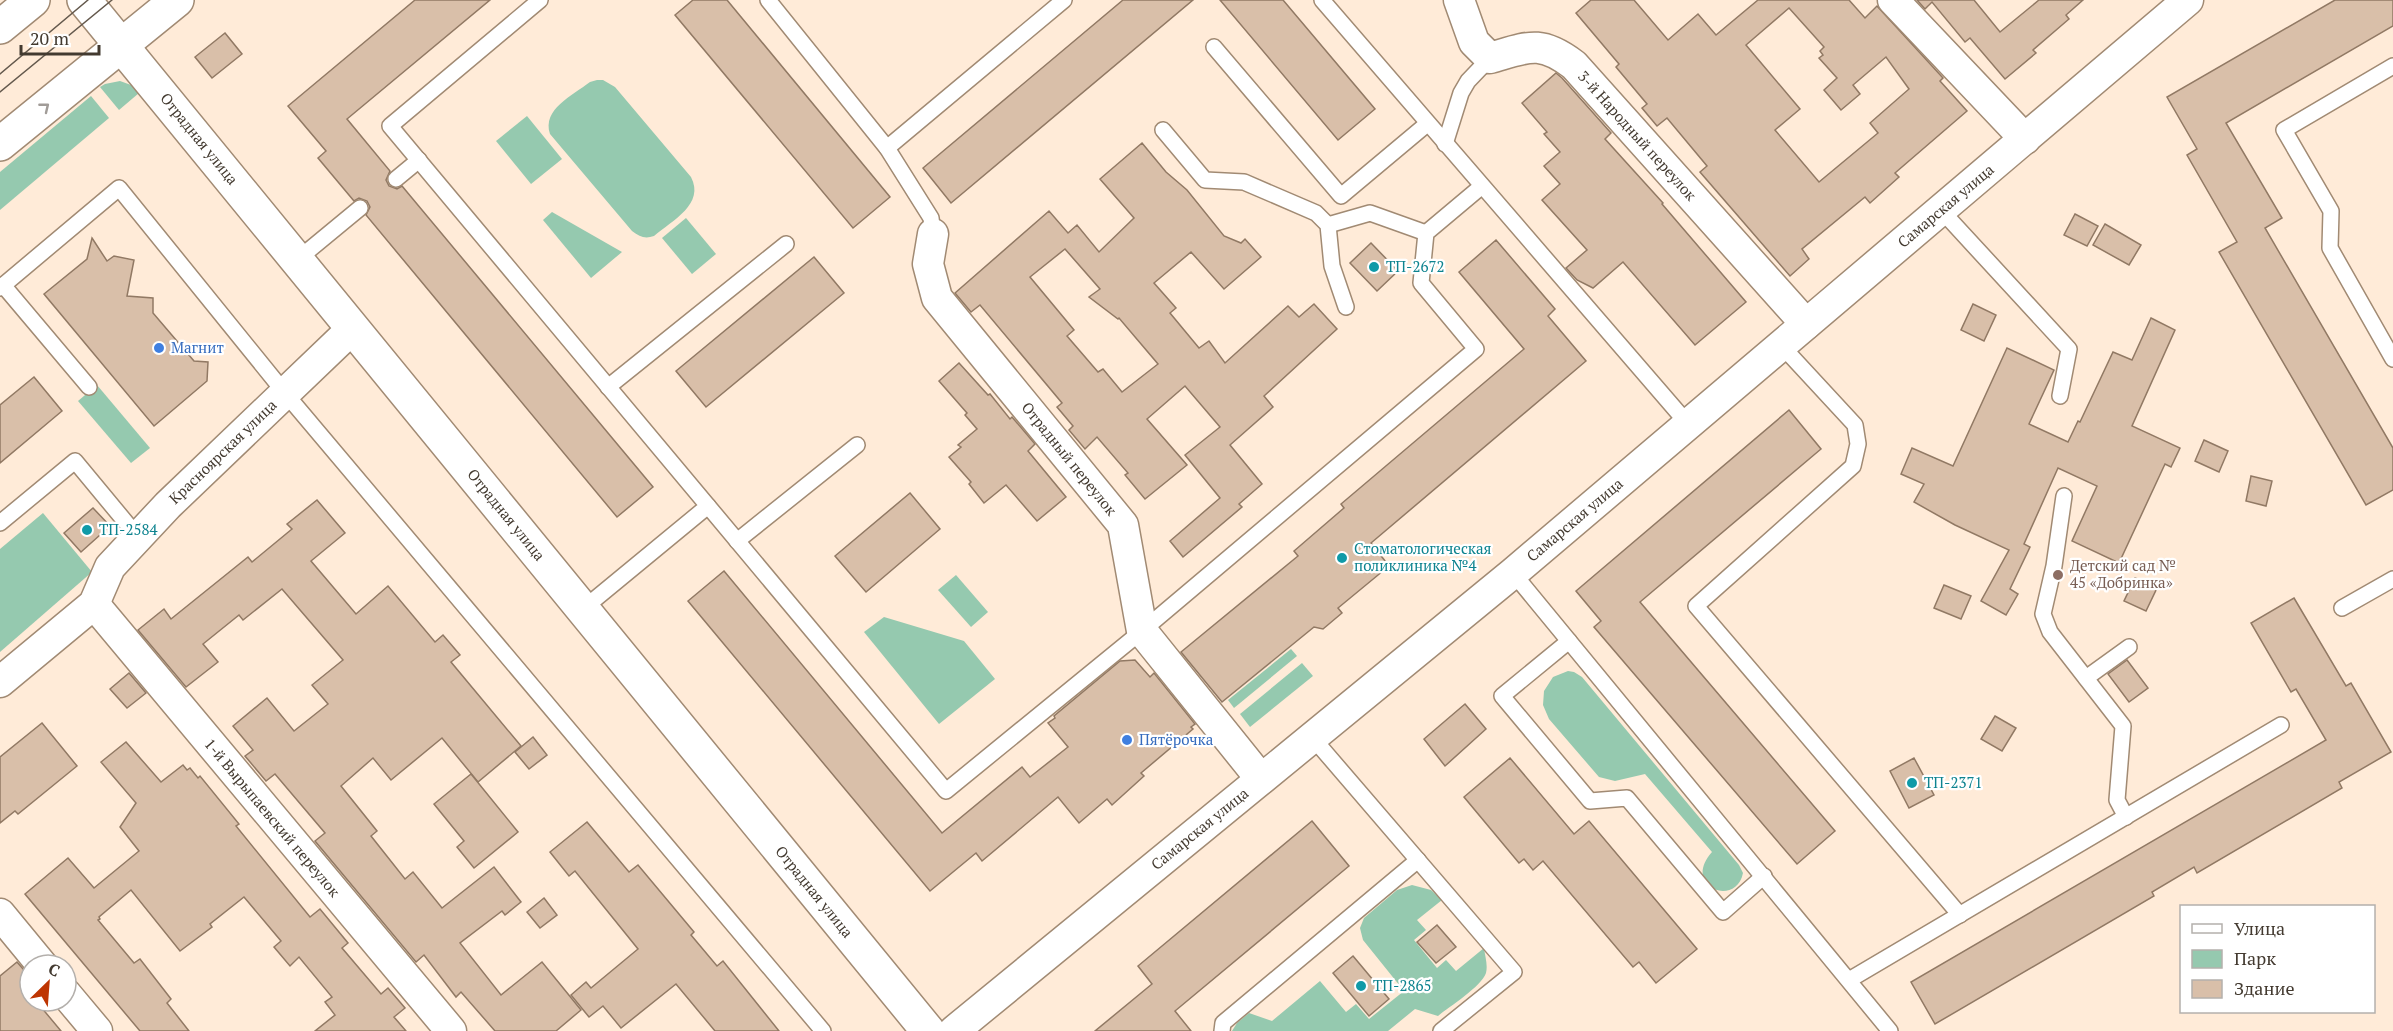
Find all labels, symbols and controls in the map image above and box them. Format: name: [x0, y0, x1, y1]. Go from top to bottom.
scale bar: [21, 18, 99, 56]
text: 20 m: [30, 26, 70, 50]
street label: 3-й Народный переулок: [1574, 66, 1702, 205]
street label: Отрадная улица: [156, 88, 243, 189]
one-way arrow: [39, 103, 50, 114]
street label: Самарская улица: [1893, 159, 1998, 251]
place label: ТП-2672: [1386, 256, 1444, 276]
marker: ТП-2672: [1367, 260, 1381, 274]
place label: Магнит: [171, 337, 224, 357]
marker: Магнит: [152, 341, 166, 355]
street label: Красноярская улица: [164, 394, 281, 508]
street label: Отрадный переулок: [1018, 397, 1122, 520]
street label: Отрадная улица: [463, 464, 550, 565]
street label: Самарская улица: [1522, 473, 1627, 565]
place label: ТП-2584: [99, 519, 157, 539]
marker: ТП-2584: [80, 523, 94, 537]
place label: Стоматологическая поликлиника №4: [1354, 538, 1492, 575]
marker: Стоматологическая поликлиника №4: [1335, 551, 1349, 565]
place label: Детский сад № 45 «Добринка»: [2070, 555, 2176, 592]
marker: Детский сад № 45 «Добринка»: [2051, 568, 2065, 582]
place label: Пятёрочка: [1139, 729, 1214, 749]
marker: Пятёрочка: [1120, 733, 1134, 747]
street label: 1-й Вырыпаевский переулок: [201, 734, 346, 901]
place label: ТП-2371: [1924, 772, 1982, 792]
marker: ТП-2371: [1905, 776, 1919, 790]
street label: Самарская улица: [1146, 782, 1253, 874]
street label: Отрадная улица: [771, 841, 858, 942]
legend: [2180, 905, 2375, 1013]
text: Улица: [2234, 916, 2285, 940]
text: Парк: [2234, 946, 2276, 970]
north arrow: [18, 953, 78, 1013]
text: С: [45, 957, 64, 982]
place label: ТП-2865: [1373, 975, 1431, 995]
text: Здание: [2234, 976, 2294, 1000]
marker: ТП-2865: [1354, 979, 1368, 993]

